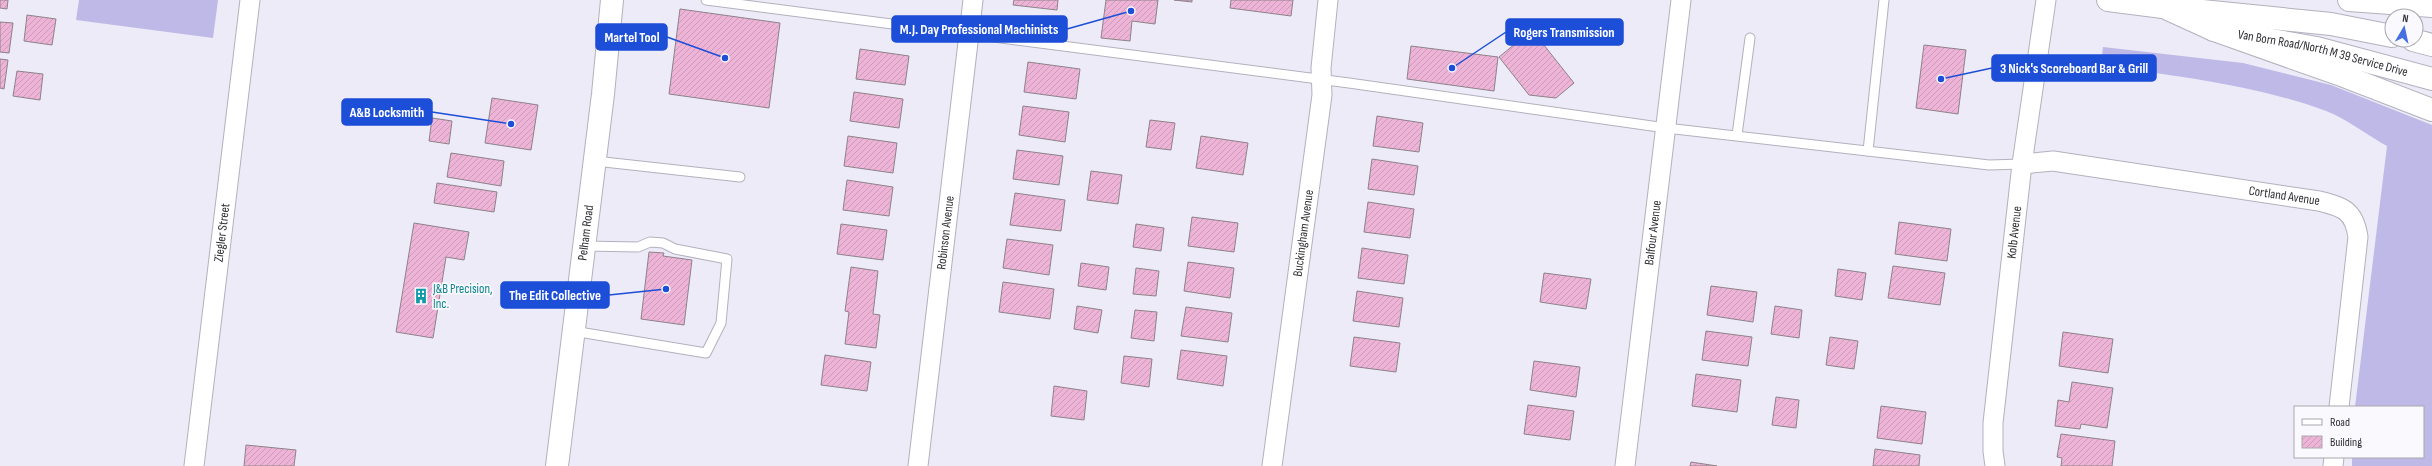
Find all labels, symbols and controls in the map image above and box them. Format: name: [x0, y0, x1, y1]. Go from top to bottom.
north arrow: [2384, 8, 2424, 48]
text: N: [2402, 12, 2410, 26]
callout: M.J. Day Professional Machinists: [892, 16, 1067, 42]
callout: Rogers Transmission: [1506, 19, 1623, 45]
text: M.J. Day Professional Machinists: [900, 21, 1058, 38]
callout: Martel Tool: [596, 24, 667, 50]
text: Rogers Transmission: [1513, 24, 1615, 41]
street label: Van Born Road/North M 39 Service Drive: [2237, 26, 2410, 80]
text: Martel Tool: [605, 29, 660, 46]
callout: 3 Nick's Scoreboard Bar & Grill: [1992, 55, 2156, 81]
text: 3 Nick's Scoreboard Bar & Grill: [2000, 60, 2148, 77]
callout: A&B Locksmith: [342, 99, 432, 125]
text: A&B Locksmith: [349, 104, 424, 121]
street label: Cortland Avenue: [2248, 183, 2321, 209]
street label: Buckingham Avenue: [1290, 189, 1317, 278]
street label: Robinson Avenue: [933, 195, 958, 270]
street label: Balfour Avenue: [1641, 199, 1665, 266]
street label: Ziegler Street: [211, 202, 234, 263]
street label: Pelham Road: [574, 204, 597, 261]
street label: Kolb Avenue: [2003, 205, 2025, 259]
place label: J&B Precision, Inc.: [432, 281, 492, 312]
callout: The Edit Collective: [501, 282, 609, 308]
building icon: J&B Precision, Inc.: [412, 287, 430, 305]
text: The Edit Collective: [509, 287, 601, 304]
legend: [2294, 406, 2424, 458]
text: Road: [2330, 415, 2350, 430]
text: Building: [2330, 435, 2362, 450]

